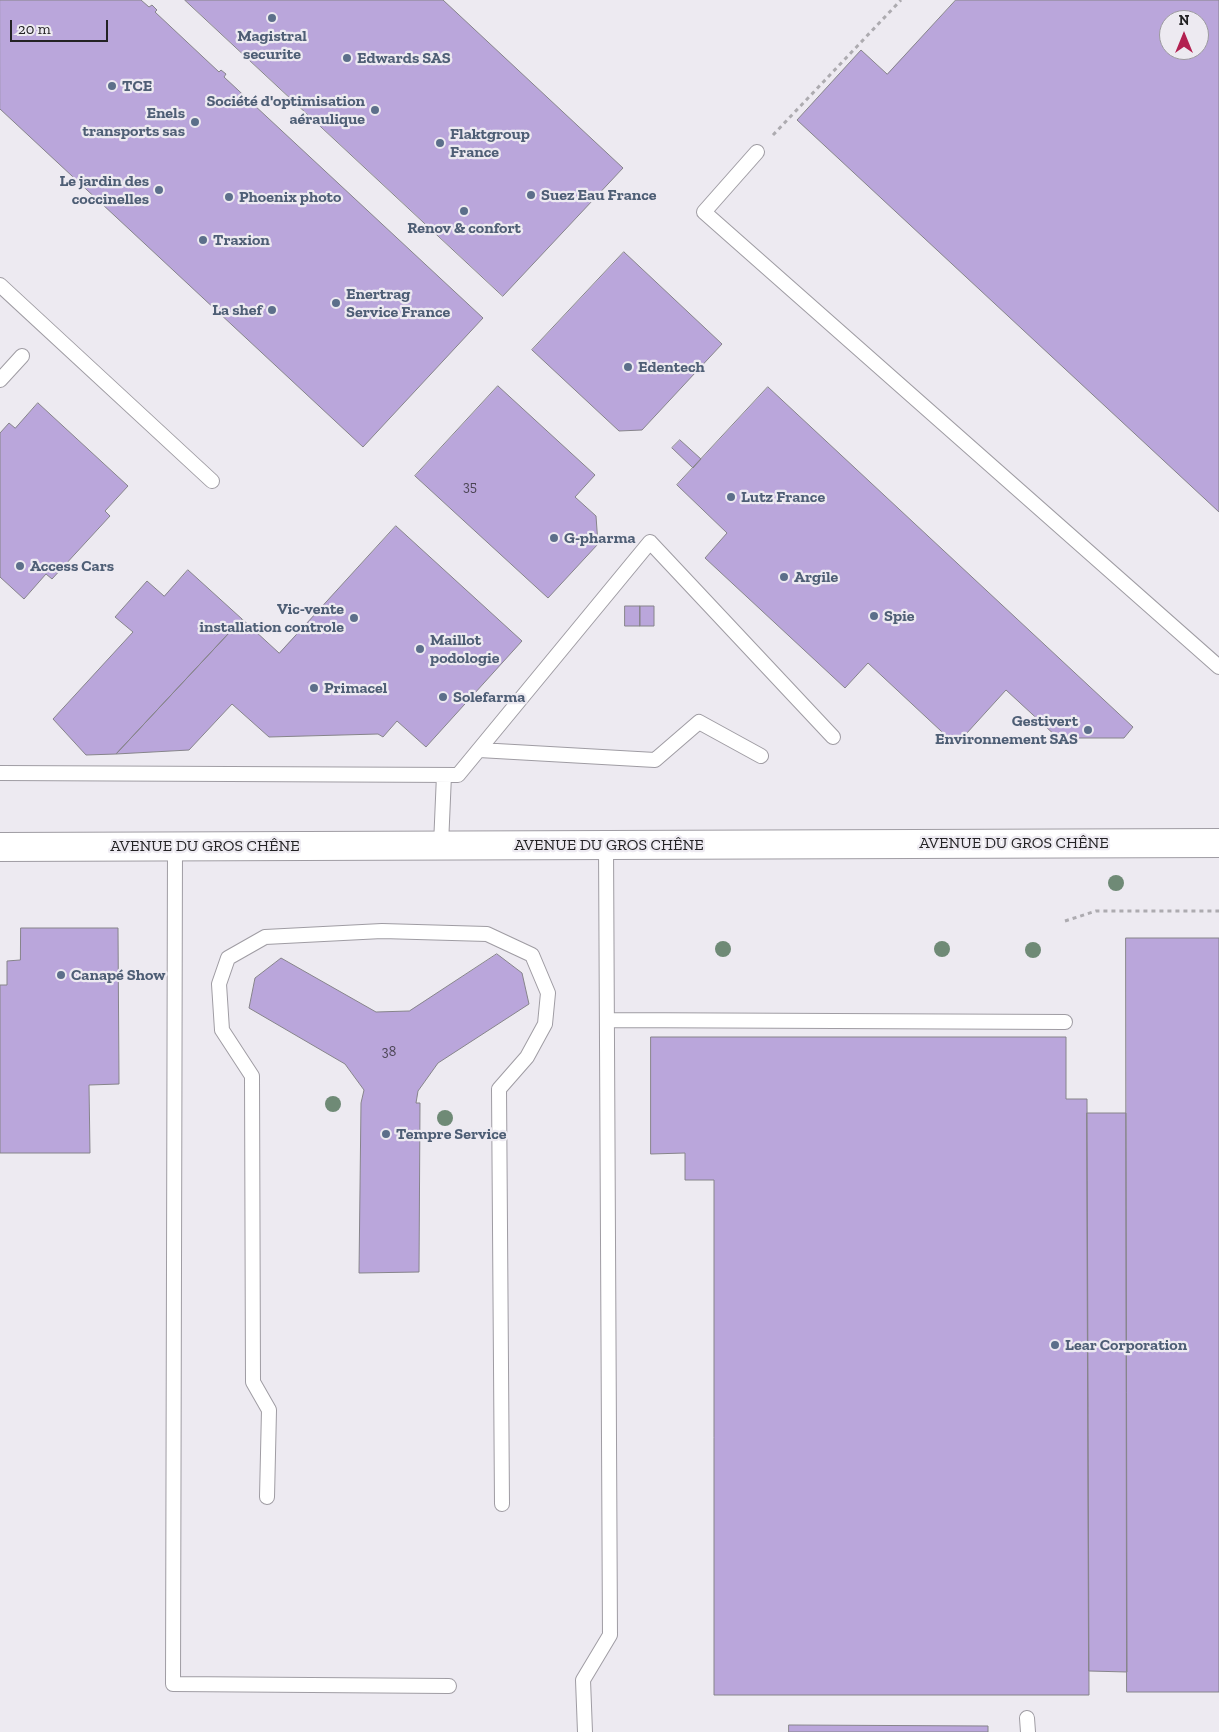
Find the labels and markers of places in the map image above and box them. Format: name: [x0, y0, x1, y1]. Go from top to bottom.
marker: Magistral securite: [266, 12, 278, 24]
place label: Magistral securite: [237, 26, 307, 64]
place label: Edwards SAS: [357, 48, 451, 68]
marker: Edwards SAS: [341, 52, 353, 64]
place label: TCE: [122, 76, 152, 96]
marker: TCE: [106, 80, 118, 92]
place label: Société d'optimisation aéraulique: [206, 91, 365, 129]
place label: Enels transports sas: [83, 103, 185, 141]
marker: Société d'optimisation aéraulique: [369, 104, 381, 116]
marker: Enels transports sas: [189, 116, 201, 128]
place label: Flaktgroup France: [450, 124, 530, 162]
marker: Flaktgroup France: [434, 137, 446, 149]
place label: Le jardin des coccinelles: [59, 171, 149, 209]
marker: Le jardin des coccinelles: [153, 184, 165, 196]
place label: Suez Eau France: [541, 185, 657, 205]
place label: Phoenix photo: [239, 187, 341, 207]
marker: Suez Eau France: [525, 189, 537, 201]
marker: Phoenix photo: [223, 191, 235, 203]
marker: Renov & confort: [458, 205, 470, 217]
place label: Renov & confort: [407, 218, 521, 238]
place label: Traxion: [213, 230, 270, 250]
marker: Traxion: [197, 234, 209, 246]
place label: Enertrag Service France: [346, 284, 450, 322]
marker: Enertrag Service France: [330, 297, 342, 309]
place label: La shef: [212, 300, 262, 320]
marker: La shef: [266, 304, 278, 316]
place label: Edentech: [638, 357, 705, 377]
marker: Edentech: [622, 361, 634, 373]
place label: Lutz France: [741, 487, 825, 507]
marker: Lutz France: [725, 491, 737, 503]
place label: G-pharma: [564, 528, 636, 548]
marker: G-pharma: [548, 532, 560, 544]
place label: Access Cars: [30, 556, 114, 576]
marker: Access Cars: [14, 560, 26, 572]
place label: Argile: [794, 567, 838, 587]
marker: Argile: [778, 571, 790, 583]
place label: Vic-vente installation controle: [199, 599, 344, 637]
place label: Spie: [884, 606, 915, 626]
marker: Spie: [868, 610, 880, 622]
marker: Vic-vente installation controle: [348, 612, 360, 624]
place label: Maillot podologie: [430, 630, 500, 668]
marker: Maillot podologie: [414, 643, 426, 655]
place label: Primacel: [324, 678, 387, 698]
marker: Primacel: [308, 682, 320, 694]
place label: Solefarma: [453, 687, 525, 707]
marker: Solefarma: [437, 691, 449, 703]
place label: Gestivert Environnement SAS: [935, 711, 1078, 749]
marker: Gestivert Environnement SAS: [1082, 724, 1094, 736]
place label: Canapé Show: [71, 965, 165, 985]
marker: Canapé Show: [55, 969, 67, 981]
place label: Tempre Service: [396, 1124, 507, 1144]
marker: Tempre Service: [380, 1128, 392, 1140]
place label: Lear Corporation: [1065, 1335, 1187, 1355]
marker: Lear Corporation: [1049, 1339, 1061, 1351]

